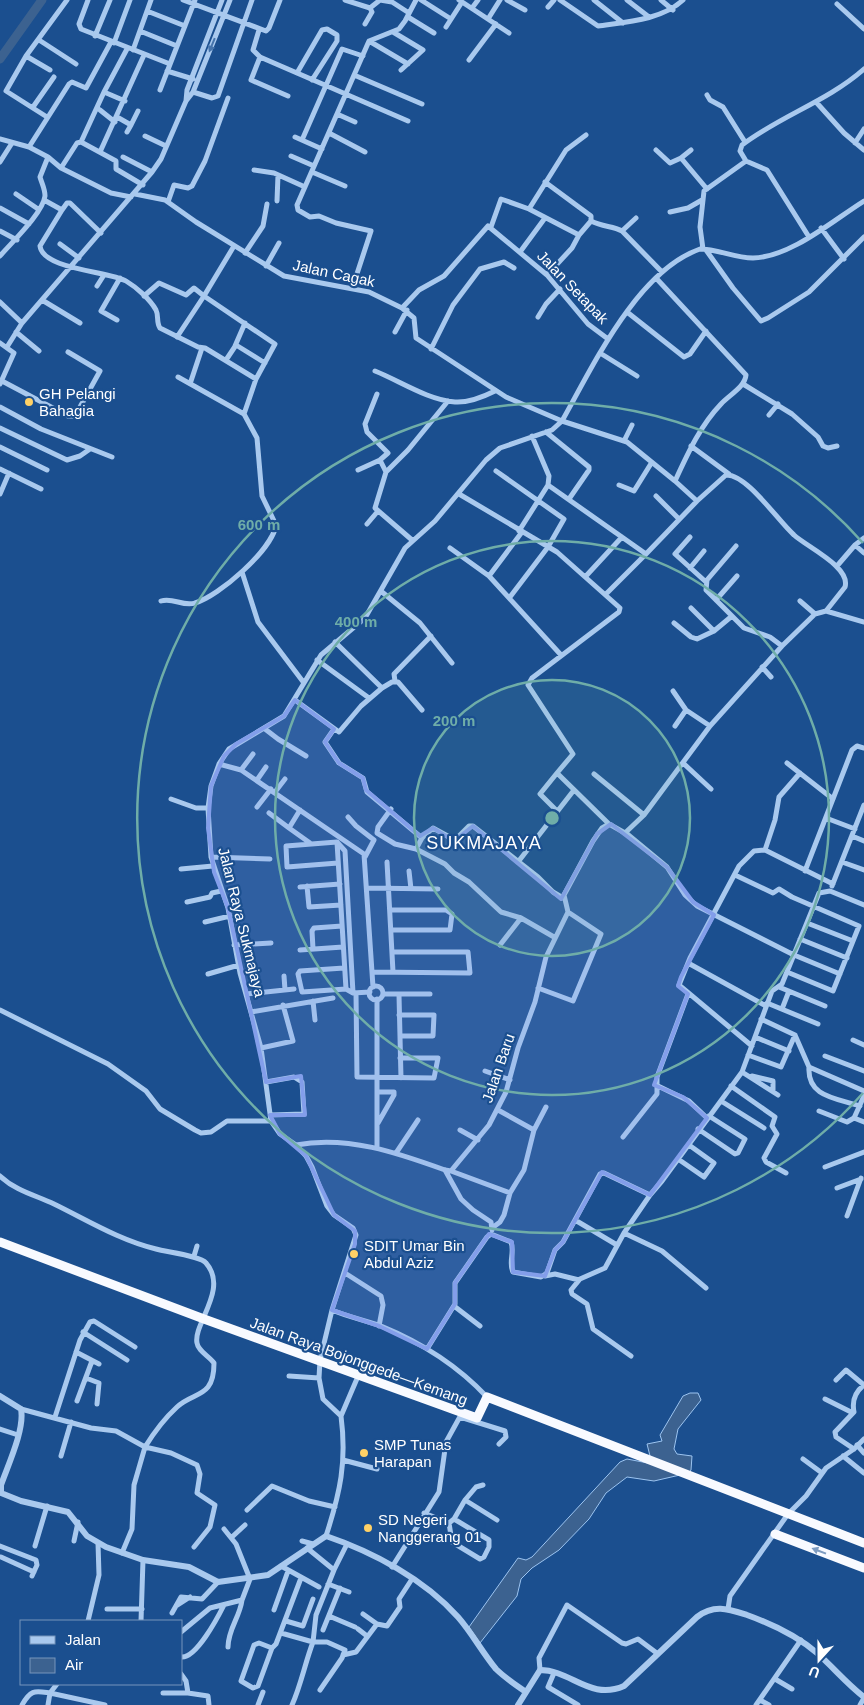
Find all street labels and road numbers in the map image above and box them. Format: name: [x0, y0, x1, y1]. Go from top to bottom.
street label: Jalan Setapak: [534, 247, 612, 327]
street label: Jalan Cagak: [291, 256, 377, 290]
street label: Jalan Raya Sukmajaya: [215, 846, 269, 999]
street label: Jalan Baru: [478, 1031, 518, 1105]
street label: Jalan Raya Bojonggede—Kemang: [248, 1314, 470, 1408]

